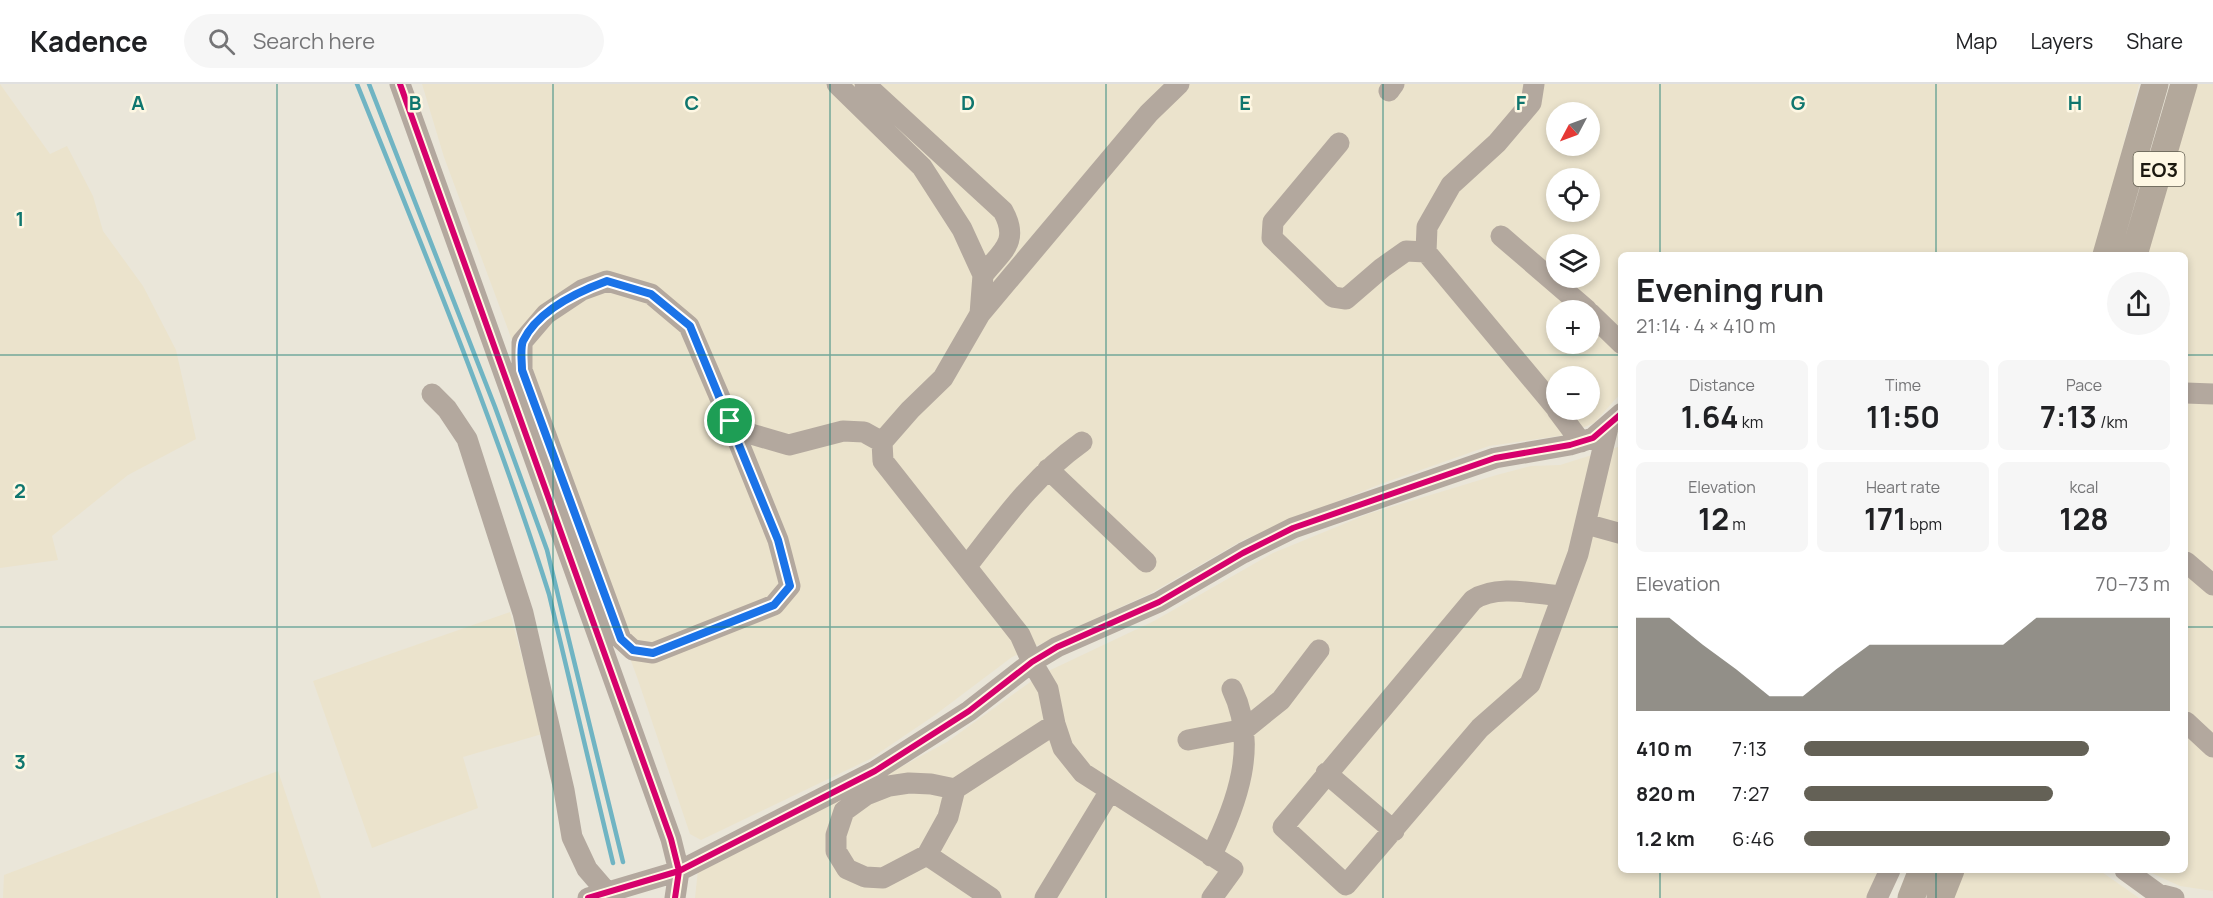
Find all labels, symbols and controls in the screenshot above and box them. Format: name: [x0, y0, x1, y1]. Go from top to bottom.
search box: [184, 14, 604, 68]
text: Kadence: [30, 22, 148, 60]
icon: search: [205, 25, 238, 58]
text: Search here: [253, 26, 375, 56]
text: Map: [1956, 27, 1997, 55]
text: Layers: [2030, 27, 2093, 55]
text: Share: [2126, 27, 2183, 55]
text: A: [131, 89, 145, 116]
text: B: [409, 89, 422, 116]
text: C: [685, 89, 699, 116]
text: D: [961, 89, 975, 116]
text: E: [1239, 89, 1251, 116]
text: F: [1516, 89, 1527, 116]
text: G: [1791, 89, 1806, 116]
text: H: [2068, 89, 2082, 116]
north arrow: [1546, 102, 1600, 156]
map controls: [1546, 102, 1600, 420]
road number: ΕΟ3: [2134, 152, 2184, 186]
button: locate: [1546, 168, 1600, 222]
text: 1: [16, 205, 24, 232]
button: layers: [1546, 234, 1600, 288]
text: Evening run: [1636, 267, 1824, 312]
button: share: [2107, 272, 2170, 335]
button: +: [1546, 300, 1600, 354]
text: 21:14 · 4 × 410 m: [1636, 312, 1776, 339]
button: −: [1546, 366, 1600, 420]
text: Distance: [1689, 374, 1755, 396]
text: Time: [1885, 374, 1921, 396]
text: Pace: [2066, 374, 2102, 396]
pin: [704, 395, 755, 446]
text: 1.64: [1681, 396, 1739, 437]
text: 11:50: [1866, 396, 1940, 437]
text: 7:13: [2040, 396, 2097, 437]
icon: arrive: [713, 404, 746, 437]
text: km: [1739, 411, 1763, 433]
text: /km: [2097, 411, 2128, 433]
text: Elevation: [1688, 476, 1756, 498]
text: Heart rate: [1866, 476, 1940, 498]
text: kcal: [2069, 476, 2099, 498]
text: 2: [14, 477, 26, 504]
text: 12: [1698, 498, 1729, 539]
text: 171: [1864, 498, 1906, 539]
text: 128: [2059, 498, 2109, 539]
text: m: [1729, 513, 1746, 535]
text: bpm: [1906, 513, 1942, 535]
text: Elevation: [1636, 570, 1720, 597]
text: 70–73 m: [2096, 570, 2170, 597]
text: 410 m: [1636, 735, 1692, 762]
text: 7:13: [1732, 735, 1767, 762]
text: 3: [14, 748, 26, 775]
text: 820 m: [1636, 780, 1695, 807]
text: 7:27: [1732, 780, 1769, 807]
text: 1.2 km: [1636, 825, 1695, 852]
text: 6:46: [1732, 825, 1775, 852]

